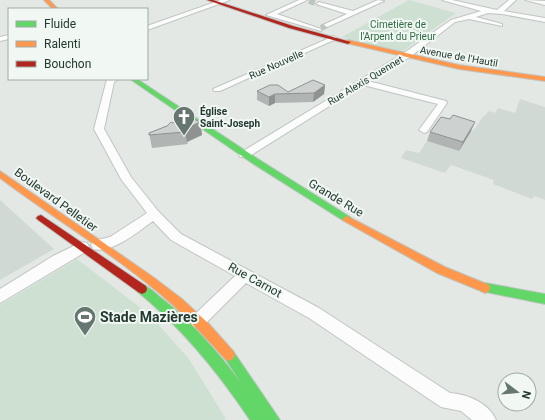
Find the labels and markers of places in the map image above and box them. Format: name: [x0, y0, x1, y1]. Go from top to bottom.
church icon: Église Saint-Joseph: [171, 104, 197, 137]
place label: Église Saint-Joseph: [200, 105, 260, 129]
sports icon: Stade Mazières: [72, 304, 98, 337]
place label: Stade Mazières: [100, 309, 198, 325]

